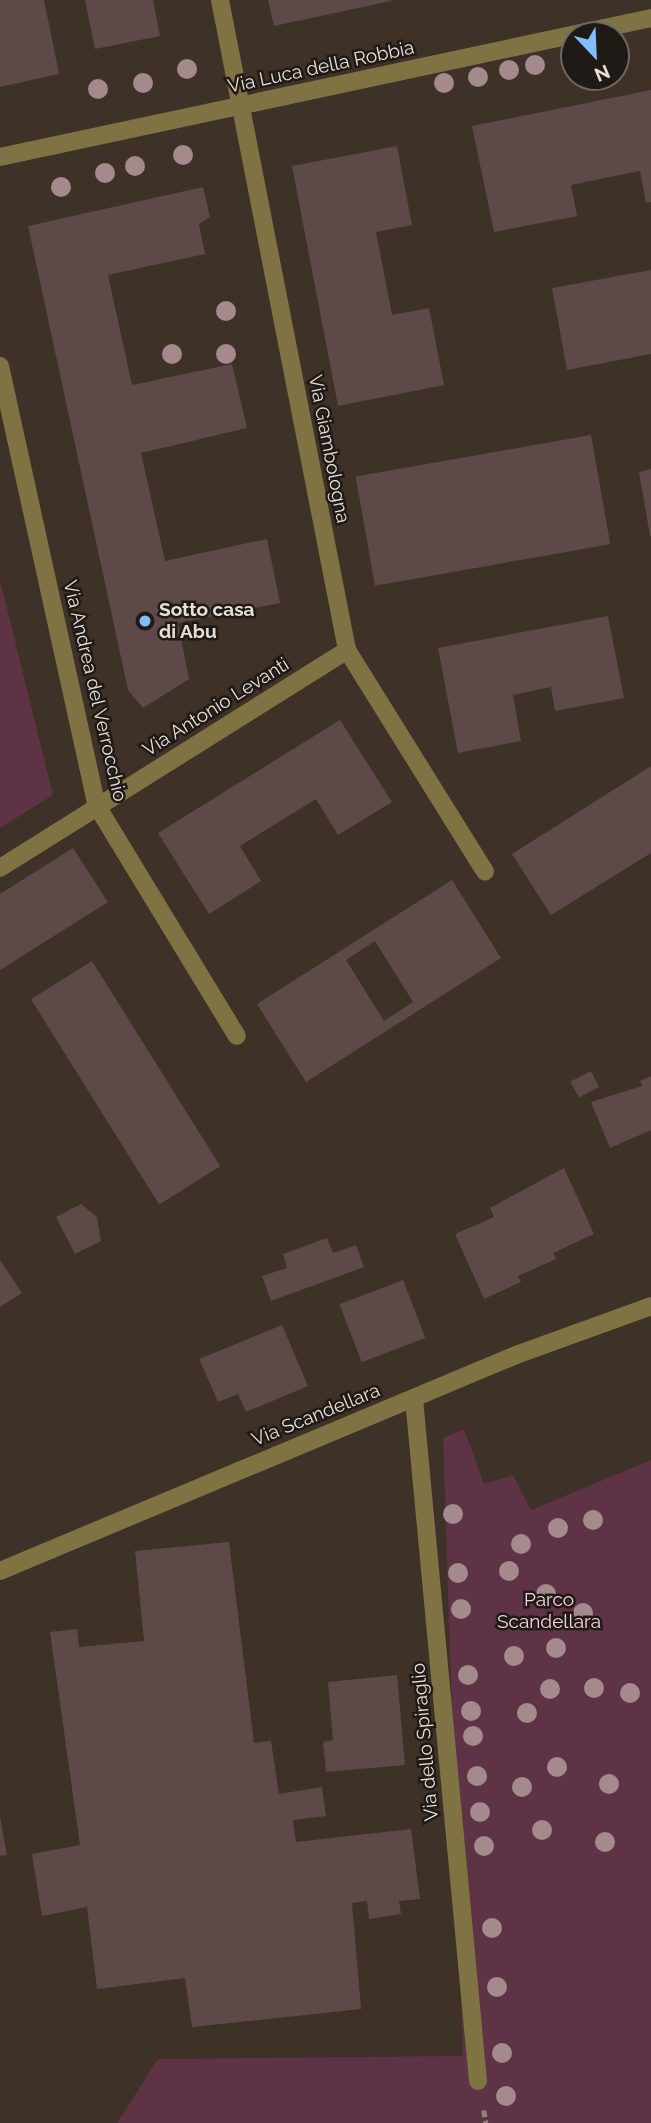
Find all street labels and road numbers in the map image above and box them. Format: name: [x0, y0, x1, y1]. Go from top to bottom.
street label: Via Luca della Robbia: [226, 36, 416, 98]
street label: Via Giambologna: [303, 373, 355, 525]
street label: Via Andrea del Verrocchio: [58, 577, 132, 805]
street label: Via Antonio Levanti: [139, 653, 293, 761]
street label: Via Scandellara: [249, 1379, 383, 1451]
street label: Via dello Spiraglio: [407, 1662, 443, 1822]

